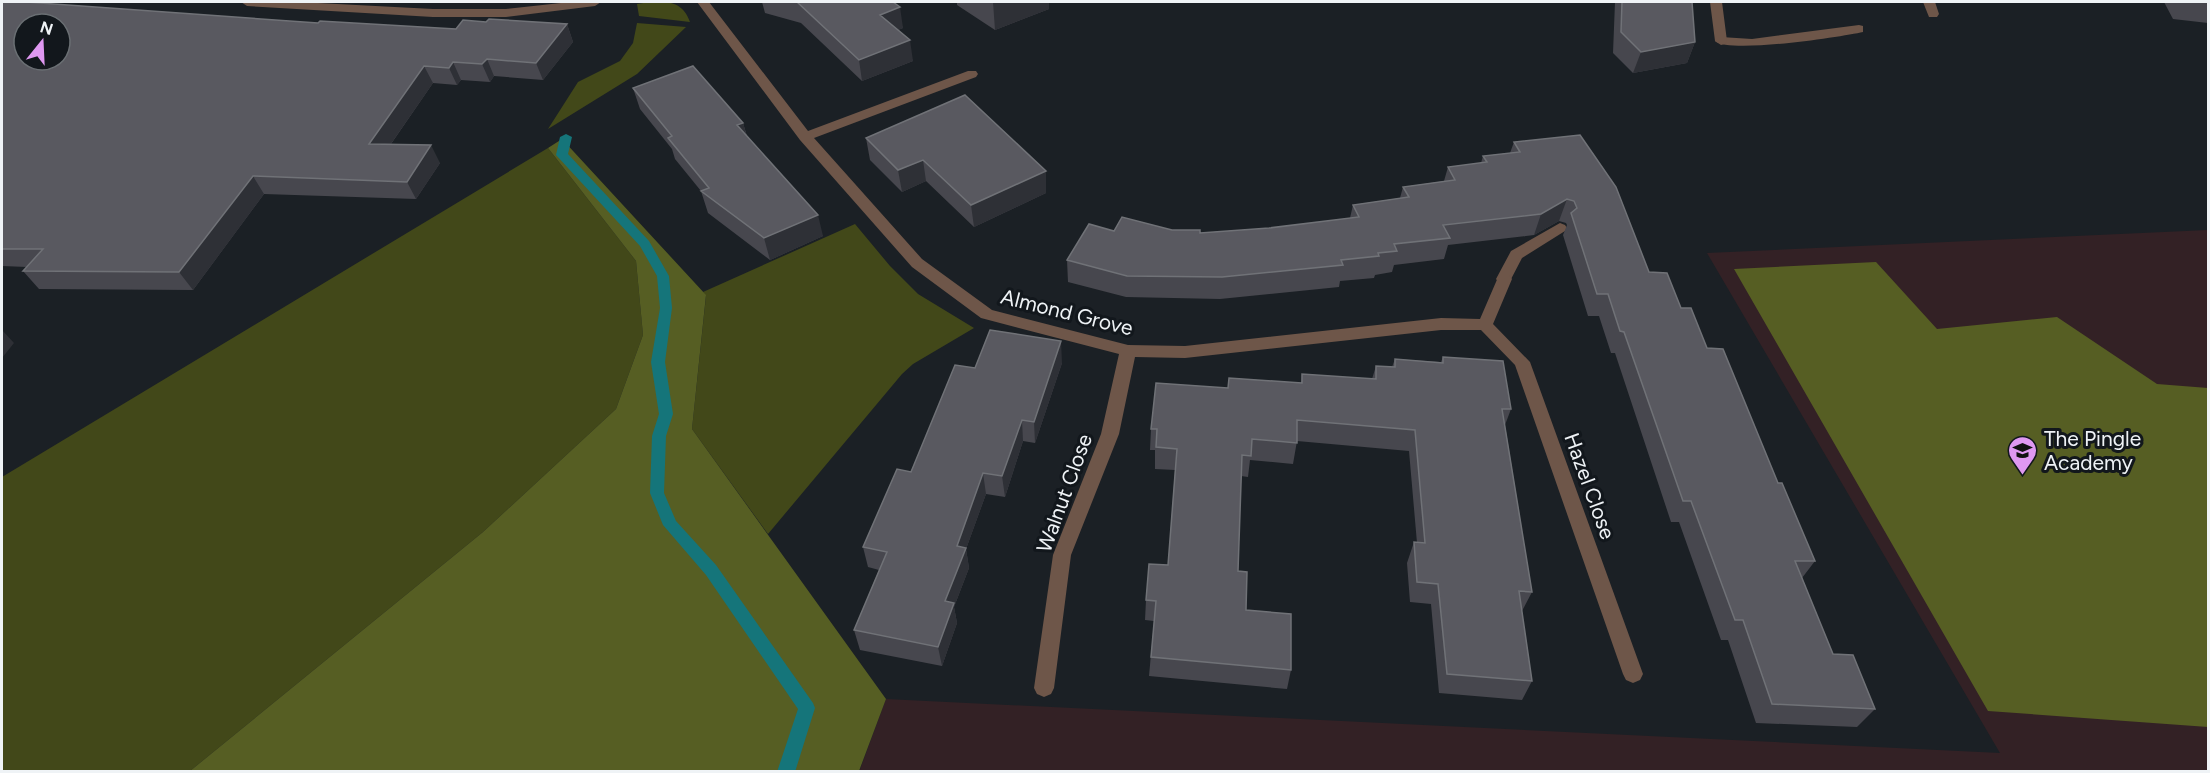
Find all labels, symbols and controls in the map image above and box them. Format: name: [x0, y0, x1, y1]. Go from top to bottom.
north arrow: [12, 12, 72, 72]
text: N: [38, 17, 55, 39]
street label: Almond Grove: [998, 284, 1136, 340]
place label: The Pingle Academy: [2044, 426, 2141, 475]
street label: Hazel Close: [1559, 429, 1621, 543]
street label: Walnut Close: [1031, 430, 1097, 556]
school or university icon: The Pingle Academy: [2007, 434, 2039, 476]

